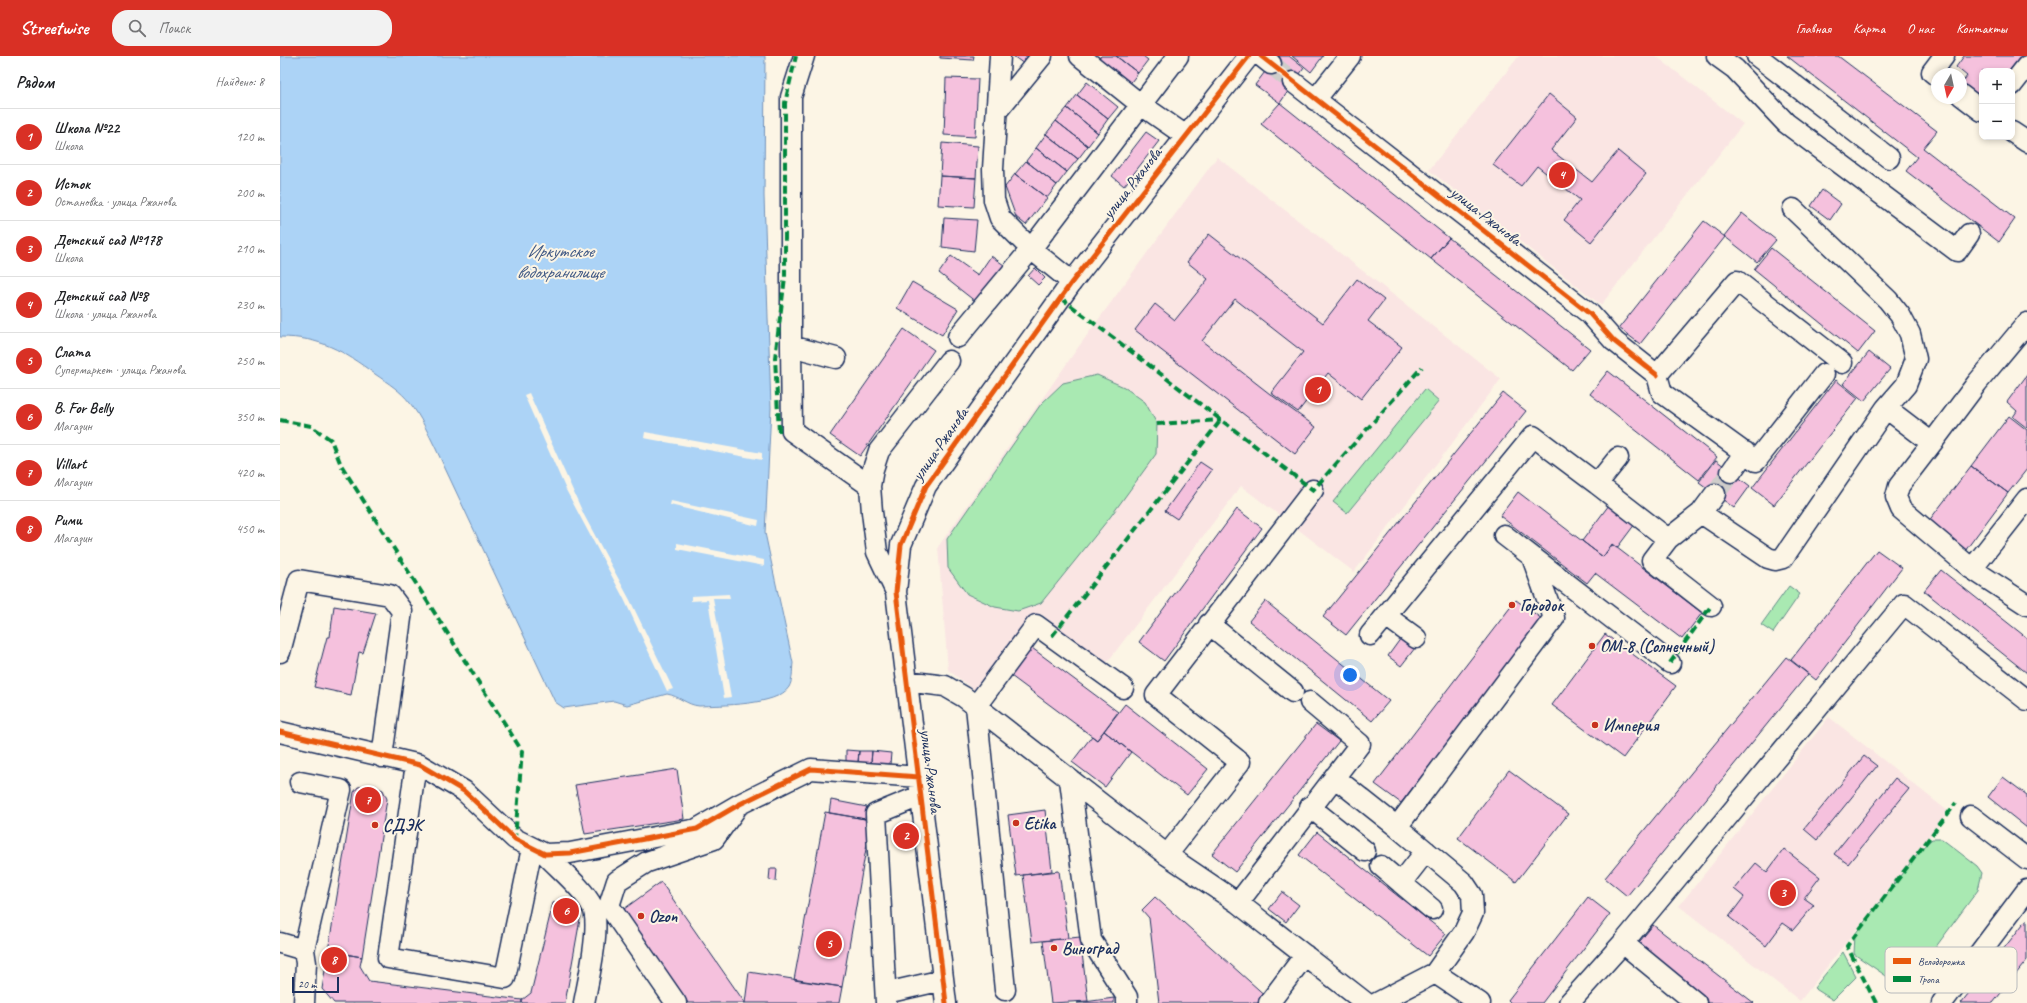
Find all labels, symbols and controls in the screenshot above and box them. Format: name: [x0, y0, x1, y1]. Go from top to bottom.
search box: [112, 10, 392, 46]
text: Streetwise: [20, 16, 88, 40]
icon: search: [126, 17, 148, 39]
text: Поиск: [158, 19, 190, 38]
text: Главная: [1796, 20, 1831, 37]
text: Карта: [1853, 20, 1885, 37]
text: О нас: [1907, 20, 1934, 37]
text: Контакты: [1956, 20, 2007, 37]
north arrow: [1931, 68, 1967, 104]
map controls: [1979, 68, 2015, 140]
button: +: [1979, 68, 2015, 104]
text: Рядом: [16, 72, 54, 93]
text: Найдено: 8: [216, 74, 264, 90]
button: −: [1979, 104, 2015, 140]
text: Школа №22: [54, 119, 119, 138]
text: 1: [26, 129, 32, 145]
text: 120 m: [236, 129, 264, 145]
text: Школа: [54, 138, 83, 154]
street label: улица Ржанова: [1097, 142, 1168, 224]
pin: 4: [1549, 160, 1575, 190]
text: Исток: [54, 175, 90, 194]
street label: улица Ржанова: [1445, 181, 1527, 252]
text: 2: [26, 185, 32, 201]
text: 200 m: [236, 185, 264, 201]
text: Остановка · улица Ржанова: [54, 194, 176, 210]
text: Детский сад №178: [54, 231, 161, 250]
water label: Иркутское водохранилище: [517, 240, 607, 283]
text: 3: [26, 241, 32, 257]
text: 210 m: [236, 241, 264, 257]
text: Школа: [54, 250, 83, 266]
text: Детский сад №8: [54, 287, 148, 306]
text: 4: [26, 297, 32, 313]
text: 230 m: [236, 297, 264, 313]
text: Школа · улица Ржанова: [54, 306, 156, 322]
text: Слата: [54, 343, 90, 362]
text: 5: [26, 353, 32, 369]
text: 250 m: [236, 353, 264, 369]
text: Супермаркет · улица Ржанова: [54, 362, 185, 378]
pin: 1: [1305, 375, 1331, 405]
text: B. For Belly: [54, 399, 113, 418]
street label: улица Ржанова: [907, 402, 974, 485]
text: 6: [26, 409, 32, 425]
text: 350 m: [236, 409, 264, 425]
text: Магазин: [54, 418, 92, 434]
text: Villart: [54, 455, 86, 474]
text: 7: [26, 465, 32, 481]
text: 420 m: [236, 465, 264, 481]
text: Магазин: [54, 474, 92, 490]
text: Рими: [54, 511, 82, 530]
text: 8: [26, 521, 32, 537]
text: 450 m: [236, 521, 264, 537]
text: Магазин: [54, 530, 92, 546]
place label: Городок: [1520, 595, 1564, 616]
marker: Городок: [1507, 600, 1517, 610]
place label: ОМ-8 (Солнечный): [1600, 636, 1715, 657]
marker: ОМ-8 (Солнечный): [1587, 641, 1597, 651]
your location: [1340, 665, 1360, 685]
place label: Империя: [1603, 715, 1660, 736]
marker: Империя: [1590, 720, 1600, 730]
street label: улица Ржанова: [915, 727, 947, 816]
pin: 7: [355, 785, 381, 815]
place label: Etika: [1024, 813, 1057, 834]
place label: СДЭК: [383, 815, 425, 836]
marker: Etika: [1011, 818, 1021, 828]
marker: СДЭК: [370, 820, 380, 830]
pin: 2: [893, 821, 919, 851]
pin: 3: [1770, 878, 1796, 908]
pin: 6: [553, 896, 579, 926]
place label: Ozon: [649, 906, 679, 927]
marker: Ozon: [636, 911, 646, 921]
pin: 5: [816, 929, 842, 959]
place label: Виноград: [1062, 938, 1120, 959]
marker: Виноград: [1049, 943, 1059, 953]
pin: 8: [321, 945, 347, 975]
legend: [1885, 947, 2017, 993]
text: Велодорожка: [1918, 954, 1965, 968]
text: Тропа: [1918, 972, 1939, 986]
scale bar: [292, 975, 339, 994]
text: 20 m: [298, 977, 317, 991]

